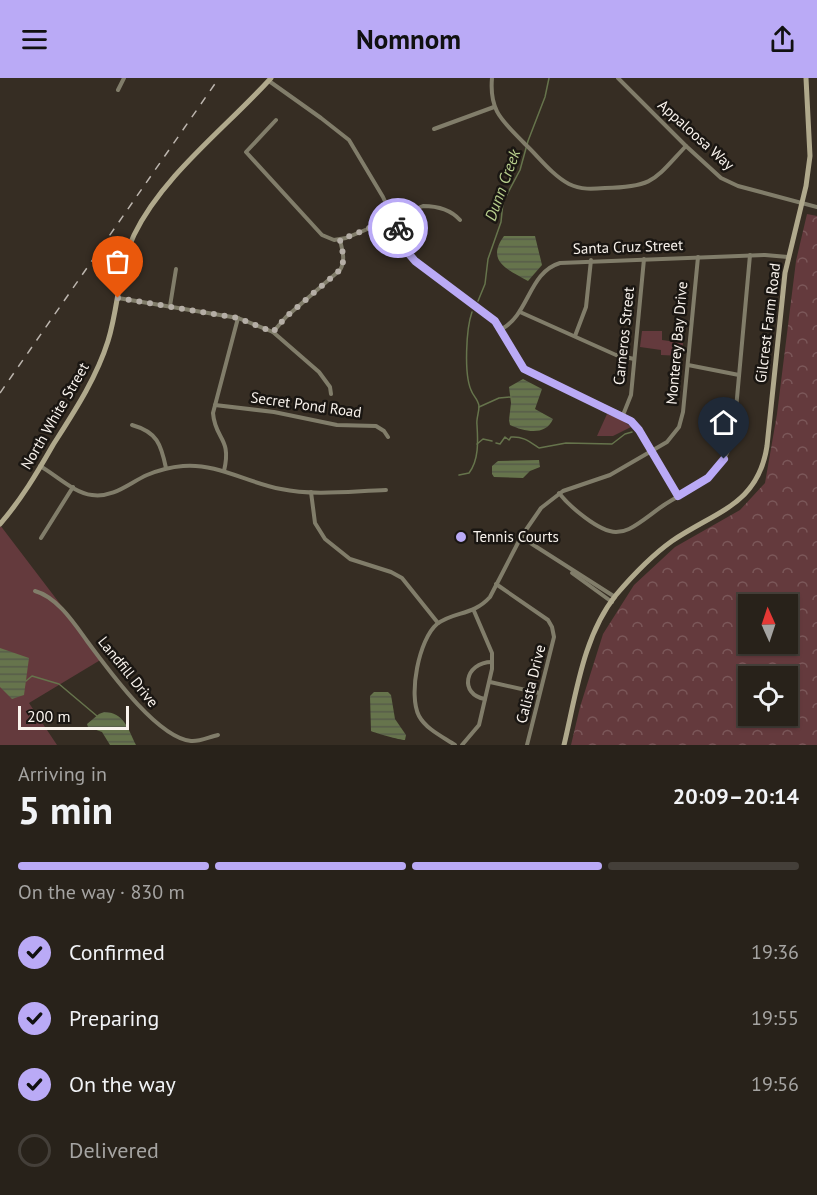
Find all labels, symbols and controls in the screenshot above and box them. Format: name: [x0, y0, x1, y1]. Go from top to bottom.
text: Nomnom: [356, 22, 461, 56]
icon: menu: [18, 23, 51, 56]
icon: share: [766, 23, 799, 56]
street label: Appaloosa Way: [654, 95, 739, 174]
water label: Dunn Creek: [480, 146, 524, 223]
courier: [368, 198, 428, 258]
icon: bike: [382, 212, 415, 245]
street label: Santa Cruz Street: [573, 235, 683, 258]
pin: [92, 236, 143, 298]
icon: bag: [101, 245, 134, 278]
street label: Gilcrest Farm Road: [751, 262, 784, 384]
street label: Monterey Bay Drive: [662, 280, 691, 405]
street label: Carneros Street: [609, 286, 638, 386]
street label: North White Street: [16, 359, 93, 473]
street label: Secret Pond Road: [249, 387, 363, 422]
pin: [698, 397, 749, 459]
icon: home: [707, 406, 740, 439]
place label: Tennis Courts: [473, 527, 559, 546]
marker: Tennis Courts: [454, 530, 468, 544]
north arrow: [738, 594, 798, 654]
map controls: [738, 594, 798, 726]
street label: Landfill Drive: [94, 632, 163, 711]
street label: Calista Drive: [512, 642, 549, 725]
button: locate: [738, 666, 798, 726]
scale bar: [18, 703, 129, 730]
text: 200 m: [27, 706, 70, 726]
text: Arriving in: [18, 761, 107, 787]
text: 20:09–20:14: [673, 782, 799, 810]
text: 5 min: [18, 784, 113, 835]
text: On the way · 830 m: [18, 879, 185, 905]
icon: check: [18, 936, 51, 969]
text: Confirmed: [69, 938, 165, 966]
text: 19:36: [751, 939, 799, 965]
icon: check: [18, 1002, 51, 1035]
text: Preparing: [69, 1004, 159, 1032]
text: 19:55: [751, 1005, 799, 1031]
icon: check: [18, 1068, 51, 1101]
text: On the way: [69, 1070, 176, 1098]
text: 19:56: [751, 1071, 799, 1097]
text: Delivered: [69, 1136, 159, 1164]

